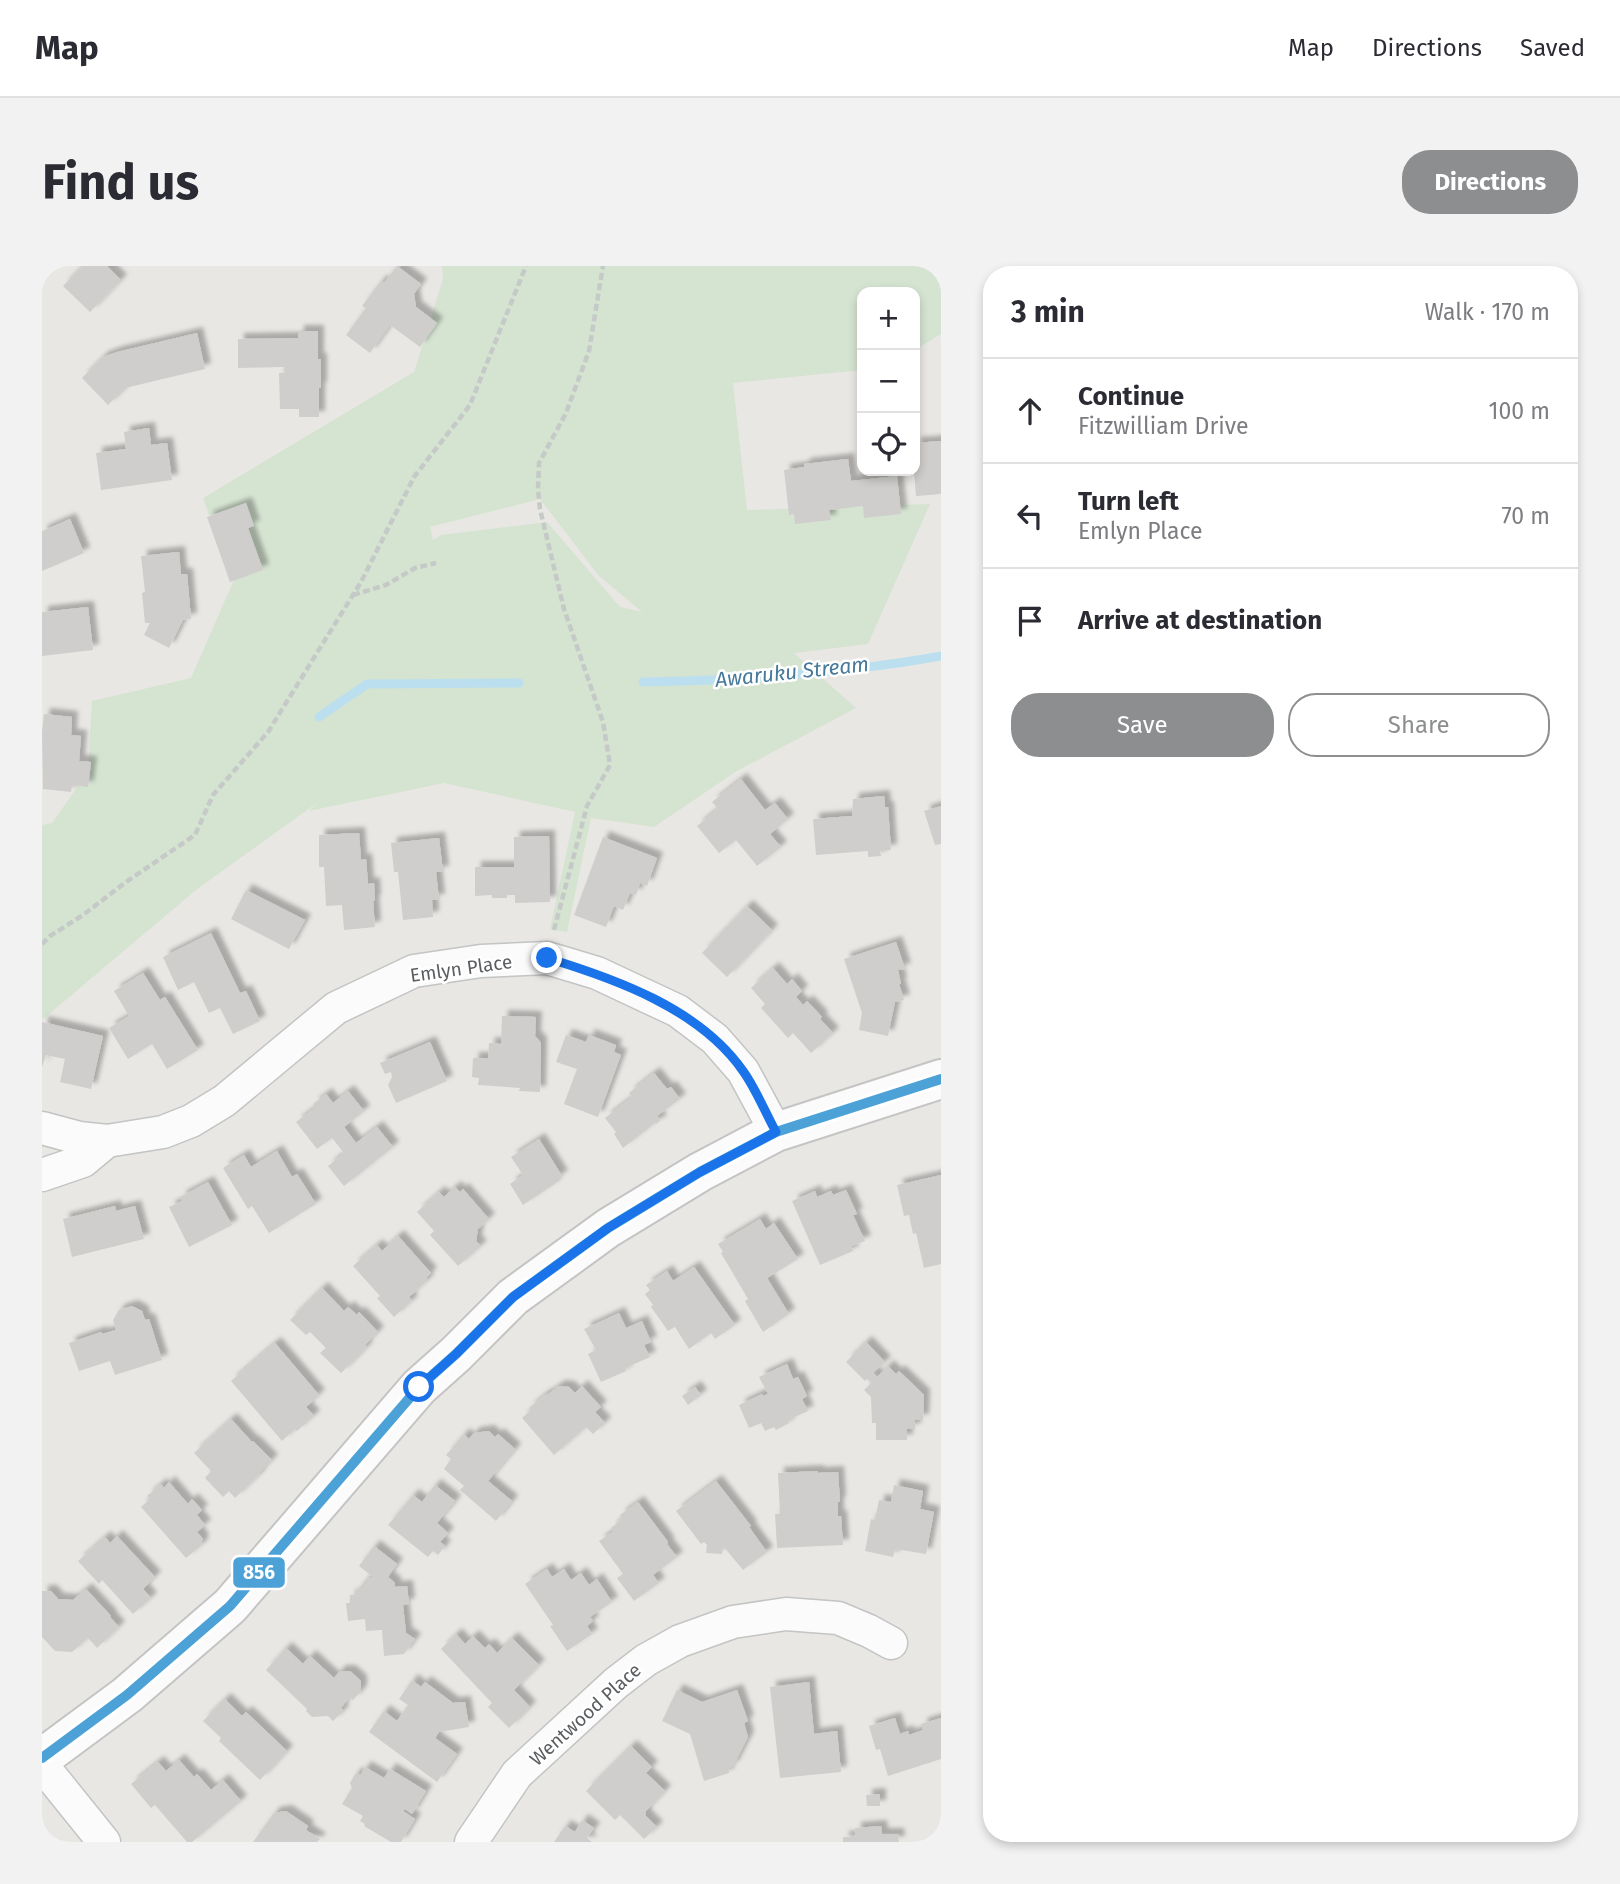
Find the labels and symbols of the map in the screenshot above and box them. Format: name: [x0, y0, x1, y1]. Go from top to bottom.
water label: Awaruku Stream: [713, 651, 870, 693]
route end: [531, 942, 562, 973]
street label: Emlyn Place: [409, 950, 514, 987]
route start: [403, 1371, 434, 1402]
line badge: 856: [232, 1556, 286, 1589]
text: 856: [243, 1561, 275, 1584]
street label: Wentwood Place: [525, 1658, 646, 1770]

